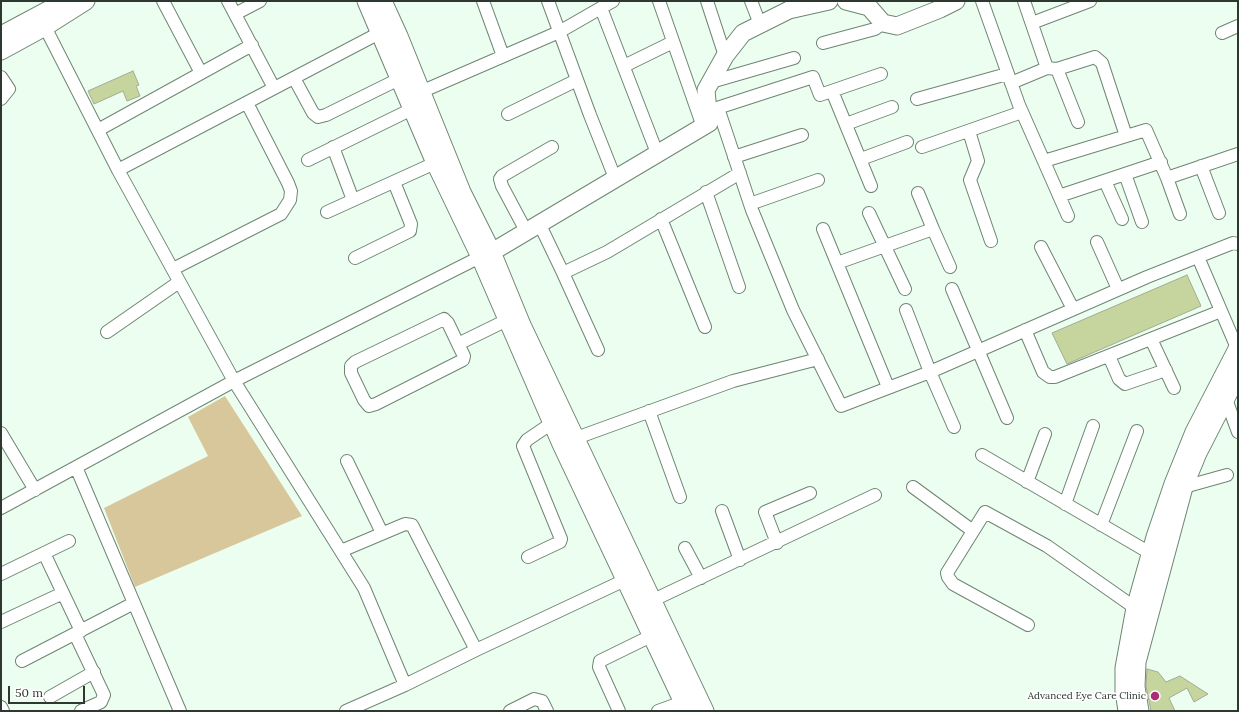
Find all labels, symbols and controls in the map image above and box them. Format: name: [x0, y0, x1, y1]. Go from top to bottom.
scale bar: [10, 678, 87, 704]
text: 50 m: [15, 685, 43, 700]
place label: Advanced Eye Care Clinic: [1028, 690, 1146, 702]
marker: Advanced Eye Care Clinic: [1149, 690, 1161, 702]

